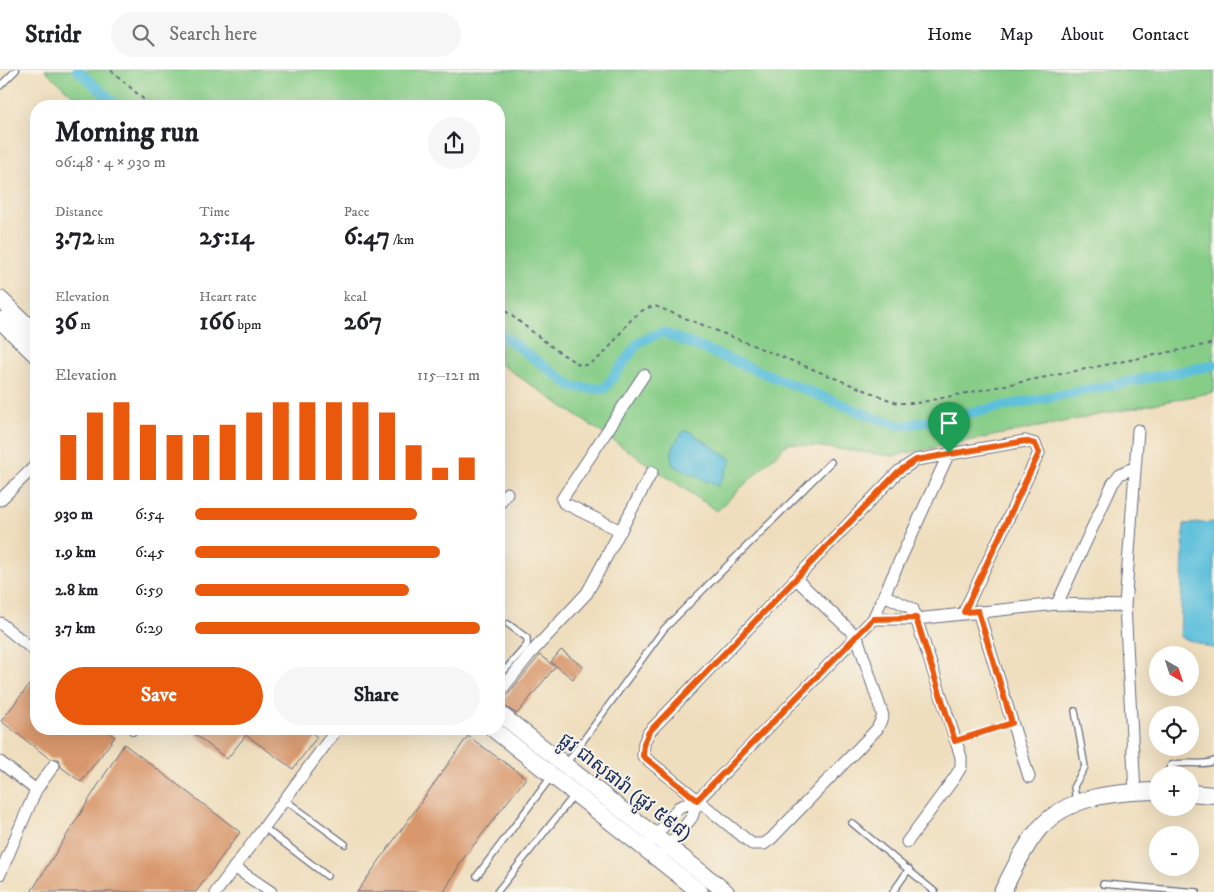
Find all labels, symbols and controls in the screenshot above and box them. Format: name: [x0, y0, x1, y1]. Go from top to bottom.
search box: [111, 12, 461, 57]
text: Stridr: [25, 20, 81, 50]
icon: search: [129, 21, 157, 49]
text: Search here: [169, 23, 257, 46]
text: Home: [927, 24, 972, 46]
text: Map: [1000, 24, 1033, 46]
text: About: [1061, 24, 1104, 46]
text: Contact: [1132, 24, 1189, 46]
text: Morning run: [55, 115, 199, 150]
button: share: [428, 117, 480, 169]
text: 06:48 · 4 × 930 m: [55, 152, 166, 172]
text: Distance: [55, 203, 103, 221]
text: Time: [199, 203, 230, 221]
text: Pace: [344, 203, 370, 221]
text: 3.72: [55, 221, 94, 252]
text: 25:14: [199, 221, 254, 252]
text: 6:47: [344, 221, 390, 252]
text: km: [94, 231, 115, 249]
text: /km: [390, 231, 414, 249]
text: Elevation: [55, 288, 109, 306]
text: Heart rate: [199, 288, 257, 306]
text: kcal: [344, 288, 367, 306]
text: 36: [55, 306, 77, 337]
text: 166: [199, 306, 234, 337]
text: 267: [344, 306, 382, 337]
text: m: [77, 316, 91, 334]
text: bpm: [234, 316, 262, 334]
text: Elevation: [55, 365, 117, 385]
text: 115–121 m: [417, 365, 480, 385]
pin: [928, 402, 970, 453]
icon: arrive: [935, 409, 963, 437]
text: 930 m: [55, 504, 93, 524]
text: 6:54: [135, 504, 164, 524]
text: 1.9 km: [55, 542, 96, 562]
text: 6:45: [135, 542, 165, 562]
text: 2.8 km: [55, 580, 98, 600]
text: 6:59: [135, 580, 163, 600]
text: 3.7 km: [55, 618, 96, 638]
text: 6:29: [135, 618, 163, 638]
north arrow: [1149, 646, 1199, 696]
map controls: [1149, 646, 1199, 876]
button: Save: [55, 667, 263, 725]
button: Share: [273, 667, 480, 725]
button: locate: [1149, 706, 1199, 756]
street label: ផ្លូវ ជាសុផារ៉ា (ផ្លូវ ៥៩៨): [551, 728, 696, 850]
button: +: [1149, 766, 1199, 816]
button: −: [1149, 826, 1199, 876]

